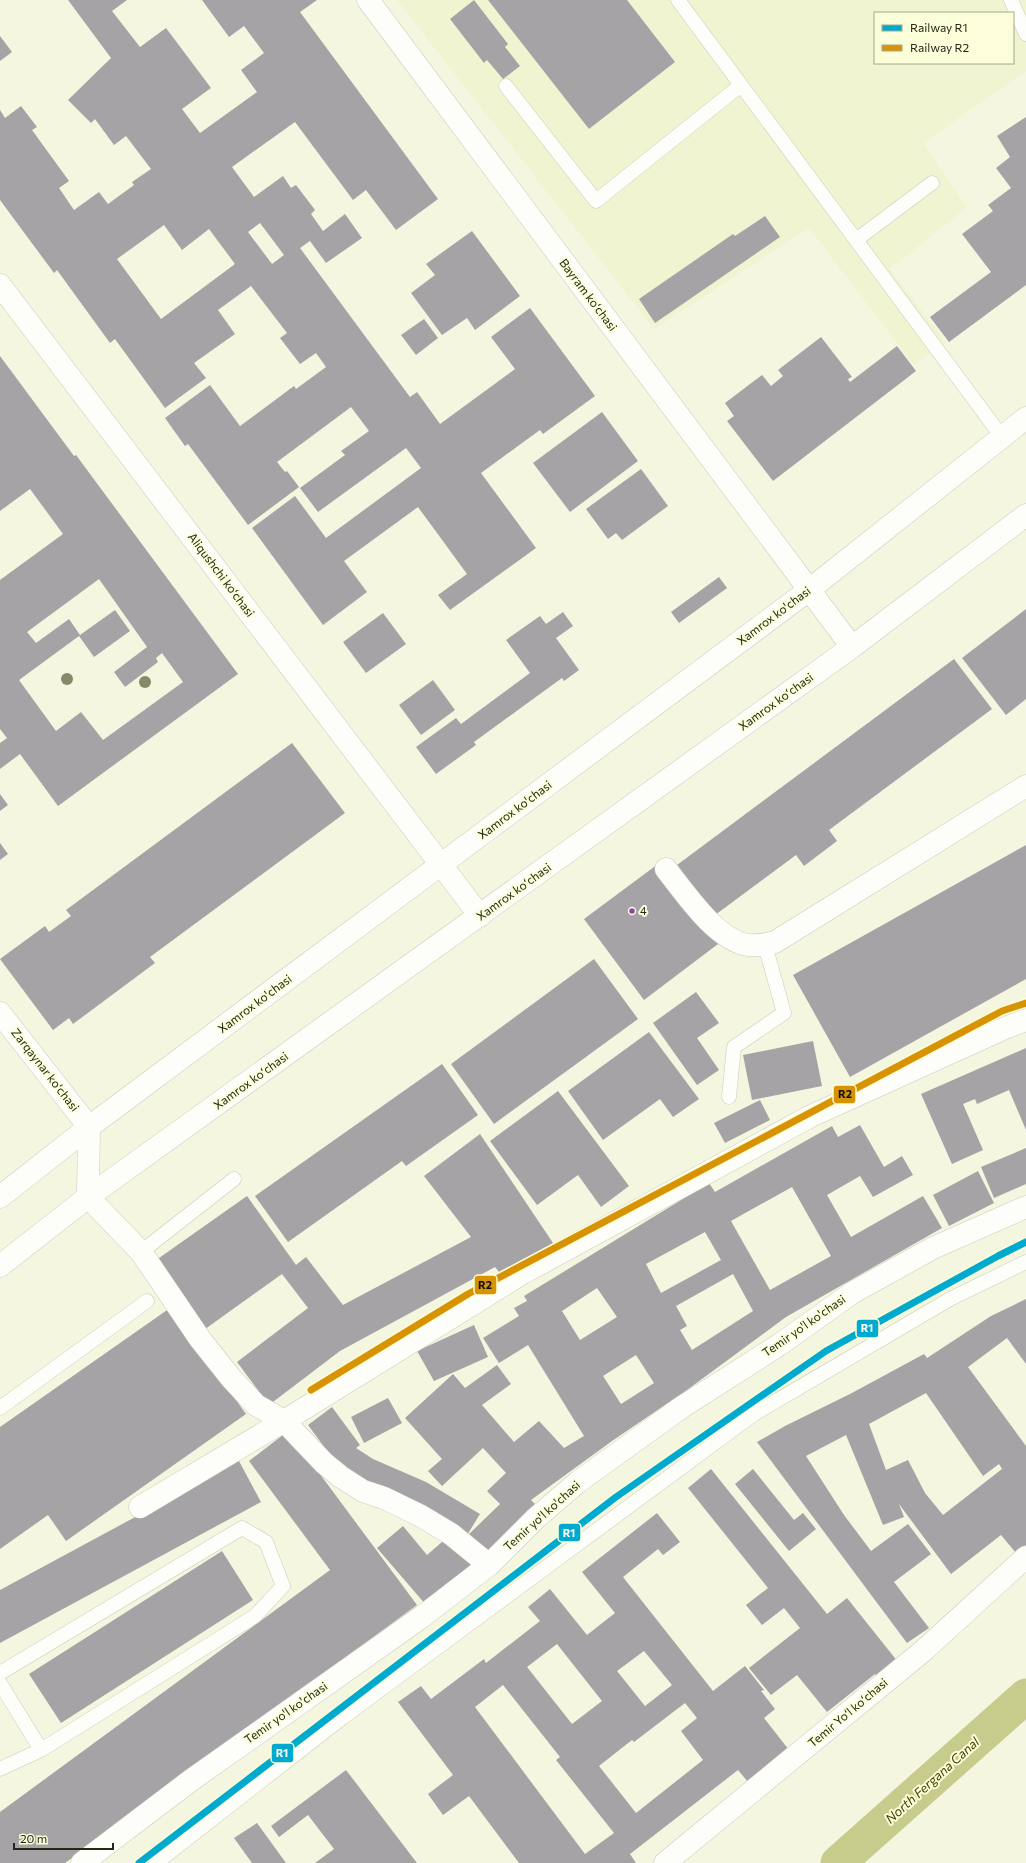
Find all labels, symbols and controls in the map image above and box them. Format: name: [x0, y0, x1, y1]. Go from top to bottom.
legend: [874, 12, 1014, 64]
text: Railway R1: [910, 20, 968, 34]
text: Railway R2: [910, 40, 970, 54]
street label: Bayram ko‘chasi: [557, 255, 621, 333]
street label: Aliqushchi ko‘chasi: [186, 530, 258, 619]
street label: Xamrox ko'chasi: [734, 583, 813, 647]
street label: Xamrox koʻchasi: [735, 669, 815, 733]
street label: Xamrox ko'chasi: [475, 777, 554, 841]
street label: Xamrox koʻchasi: [473, 859, 553, 923]
place label: 4: [640, 904, 647, 917]
marker: 4: [627, 906, 637, 916]
street label: Xamrox ko'chasi: [215, 971, 294, 1035]
street label: Zarqaynar ko‘chasi: [9, 1025, 83, 1114]
street label: Xamrox koʻchasi: [210, 1048, 290, 1112]
line badge: R2: [833, 1085, 856, 1104]
text: R2: [838, 1087, 852, 1100]
line badge: R2: [474, 1275, 497, 1295]
text: R2: [478, 1278, 492, 1291]
street label: Temir yo'l ko'chasi: [759, 1291, 848, 1359]
line badge: R1: [856, 1319, 879, 1338]
text: R1: [861, 1321, 873, 1334]
street label: Temir yo'l ko'chasi: [500, 1477, 582, 1553]
line badge: R1: [558, 1523, 581, 1542]
text: R1: [563, 1526, 575, 1539]
street label: Temir Yoʻl koʻchasi: [805, 1675, 890, 1750]
street label: Temir yo'l ko'chasi: [241, 1678, 330, 1746]
water label: North Fergana Canal: [882, 1733, 983, 1826]
line badge: R1: [271, 1743, 294, 1763]
text: R1: [276, 1746, 288, 1759]
scale bar: [14, 1825, 113, 1851]
text: 20 m: [20, 1831, 47, 1845]

